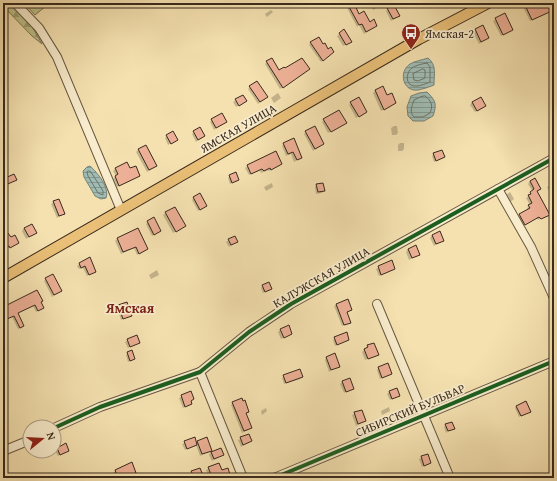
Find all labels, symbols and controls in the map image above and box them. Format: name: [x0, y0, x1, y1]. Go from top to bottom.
bus stop icon: Ямская-2: [400, 22, 422, 50]
place label: Ямская-2: [424, 25, 474, 42]
street label: ЯМСКАЯ УЛИЦА: [196, 99, 280, 157]
street label: КАЛУЖСКАЯ УЛИЦА: [269, 242, 373, 312]
district label: Ямская: [105, 298, 155, 318]
street label: СИБИРСКИЙ БУЛЬВАР: [353, 379, 467, 441]
north arrow: [22, 419, 62, 459]
text: N: [43, 430, 60, 442]

